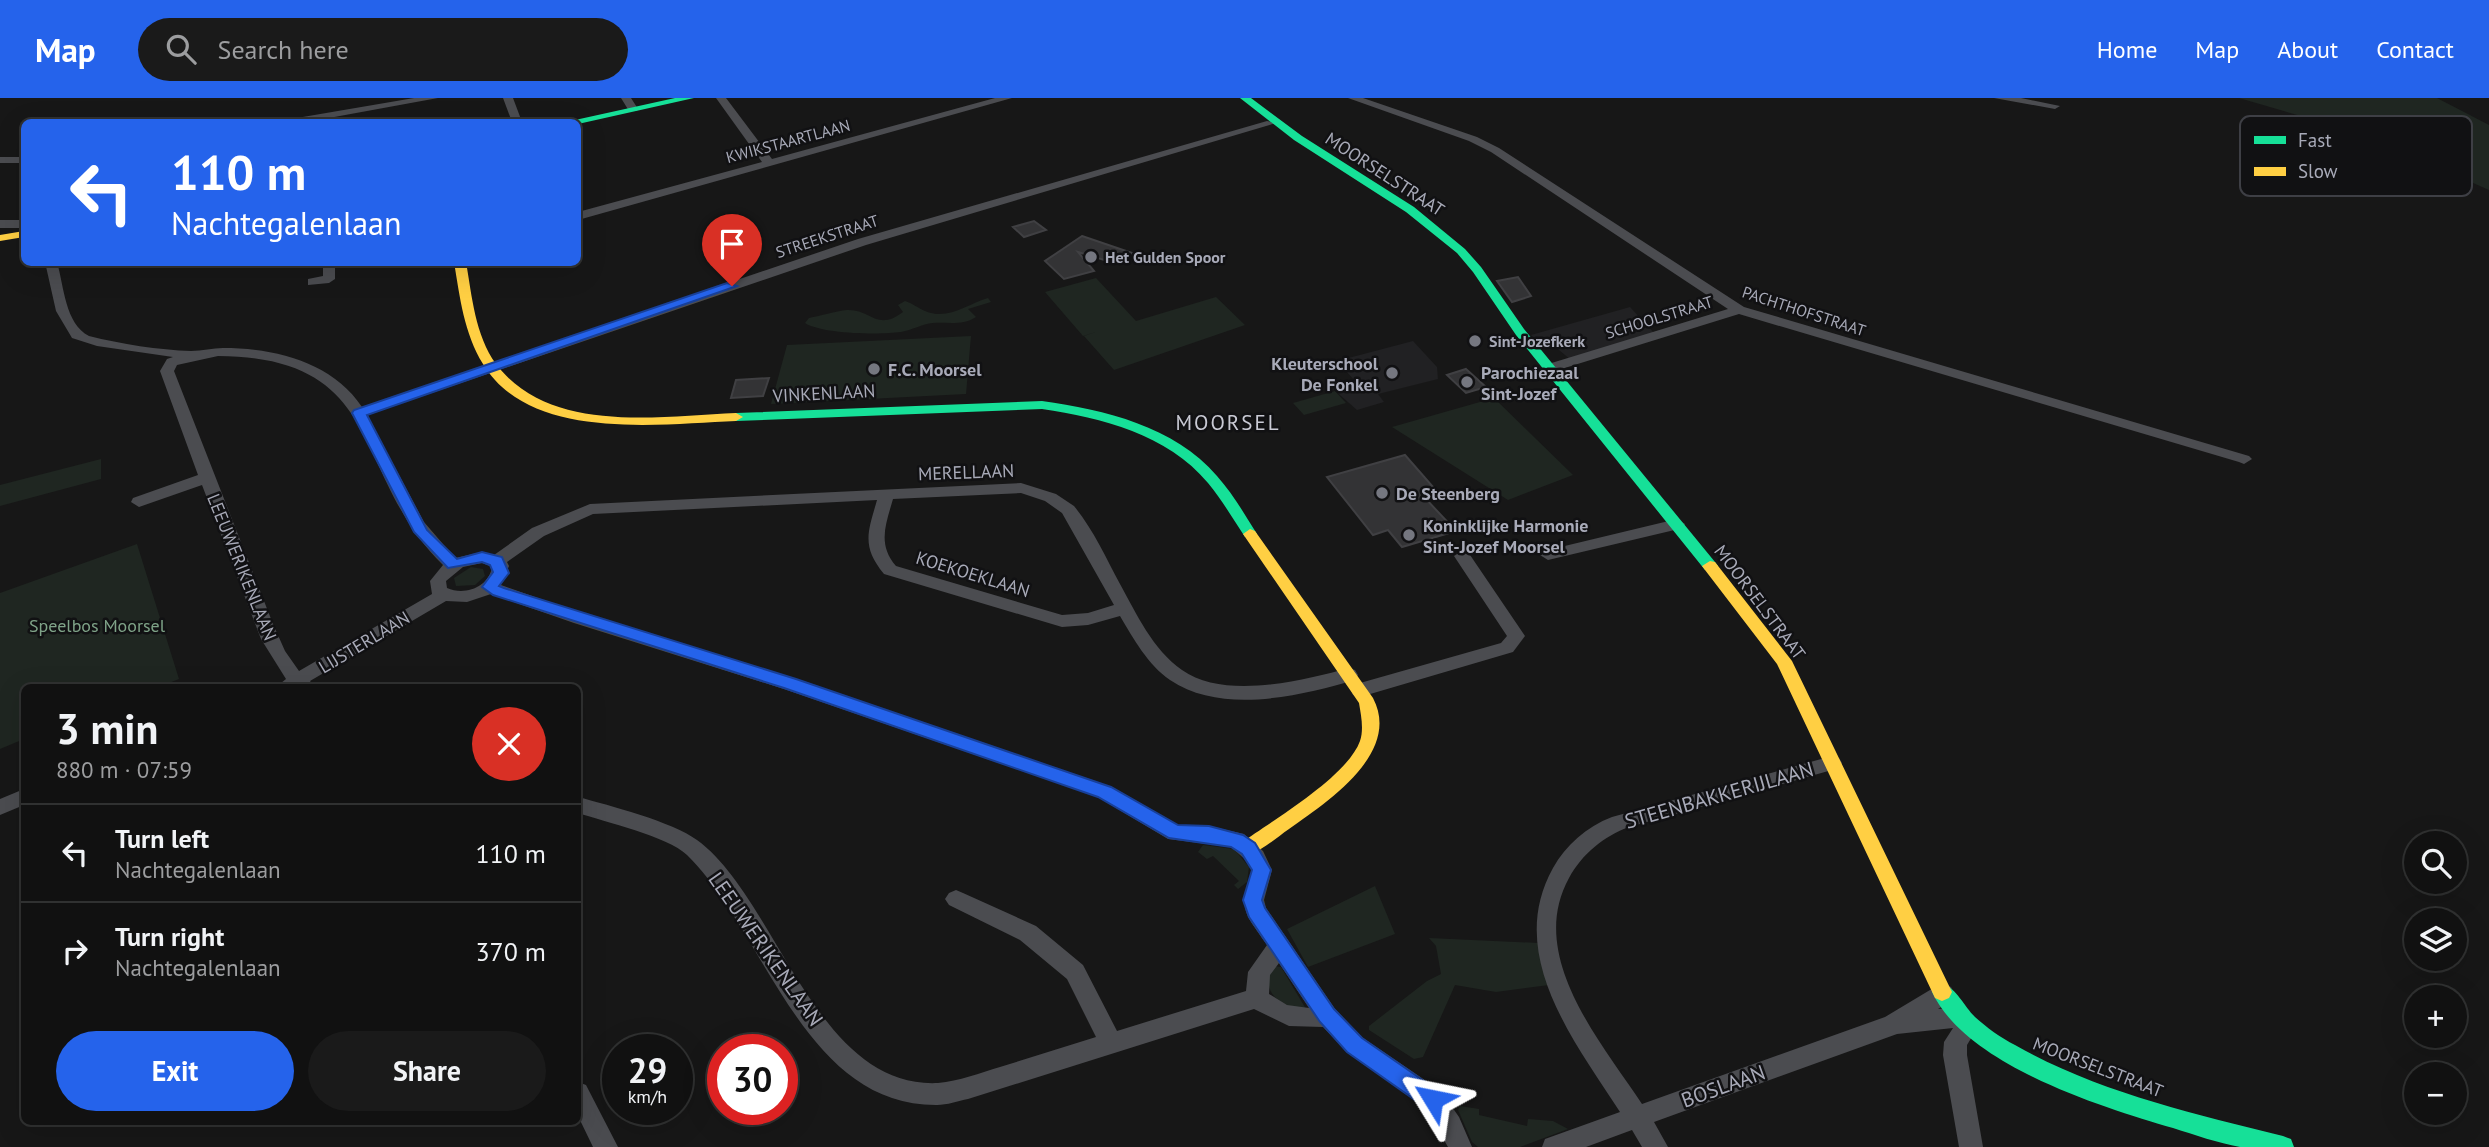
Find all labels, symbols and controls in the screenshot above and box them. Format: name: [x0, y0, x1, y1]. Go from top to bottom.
search box: [138, 18, 628, 81]
text: Map: [35, 28, 96, 71]
icon: search: [162, 30, 200, 68]
text: Search here: [218, 33, 349, 66]
text: Home: [2097, 34, 2157, 65]
text: Map: [2195, 34, 2239, 65]
text: About: [2277, 34, 2338, 65]
text: Contact: [2376, 34, 2454, 65]
street label: KWIKSTAARTLAAN: [724, 115, 852, 167]
legend: [2240, 116, 2472, 196]
street label: MOORSELSTRAAT: [1321, 127, 1449, 221]
text: Fast: [2298, 128, 2332, 152]
text: 110 m: [171, 140, 306, 204]
icon: left: [56, 147, 147, 238]
text: Slow: [2298, 159, 2338, 183]
text: Nachtegalenlaan: [171, 202, 402, 244]
street label: STREEKSTRAAT: [773, 210, 881, 262]
pin: [702, 214, 762, 286]
icon: arrive: [713, 225, 751, 263]
place label: Het Gulden Spoor: [1105, 247, 1226, 267]
marker: Het Gulden Spoor: [1083, 249, 1099, 265]
street label: PACHTHOFSTRAAT: [1740, 282, 1868, 340]
street label: SCHOOLSTRAAT: [1603, 291, 1715, 343]
place label: Sint-Jozefkerk: [1489, 331, 1585, 351]
marker: Sint-Jozefkerk: [1467, 333, 1483, 349]
place label: Kleuterschool De Fonkel: [1271, 352, 1379, 396]
place label: F.C. Moorsel: [888, 358, 982, 381]
marker: F.C. Moorsel: [866, 361, 882, 377]
place label: Parochiezaal Sint-Jozef: [1481, 361, 1579, 405]
marker: Kleuterschool De Fonkel: [1384, 365, 1400, 381]
marker: Parochiezaal Sint-Jozef: [1459, 374, 1475, 390]
street label: VINKENLAAN: [771, 379, 876, 407]
district label: MOORSEL: [1175, 409, 1281, 436]
street label: MERELLAAN: [918, 459, 1014, 485]
place label: De Steenberg: [1396, 482, 1500, 505]
marker: De Steenberg: [1374, 485, 1390, 501]
street label: LEEUWERIKENLAAN: [202, 490, 282, 644]
place label: Koninklijke Harmonie Sint-Jozef Moorsel: [1423, 514, 1588, 558]
marker: Koninklijke Harmonie Sint-Jozef Moorsel: [1401, 527, 1417, 543]
street label: MOORSELSTRAAT: [1709, 540, 1811, 664]
street label: KOEKOEKLAAN: [913, 546, 1033, 602]
street label: LIJSTERLAAN: [314, 606, 414, 678]
park label: Speelbos Moorsel: [29, 614, 166, 637]
text: 3 min: [56, 701, 158, 756]
button: close: [472, 707, 546, 781]
text: 880 m · 07:59: [56, 755, 192, 784]
street label: STEENBAKKERIJLAAN: [1621, 755, 1817, 835]
text: Turn left: [115, 822, 209, 855]
map controls: [2404, 831, 2467, 1125]
button: search: [2404, 831, 2467, 894]
icon: left: [56, 834, 94, 872]
text: 110 m: [475, 837, 546, 870]
text: Nachtegalenlaan: [115, 855, 281, 884]
street label: LEEUWERIKENLAAN: [703, 867, 829, 1031]
button: layers: [2404, 908, 2467, 971]
text: Turn right: [115, 920, 224, 953]
icon: right: [56, 932, 94, 970]
text: 370 m: [475, 935, 546, 968]
text: Nachtegalenlaan: [115, 953, 281, 982]
button: +: [2404, 985, 2467, 1048]
button: Exit: [56, 1031, 294, 1111]
button: Share: [308, 1031, 546, 1111]
street label: MOORSELSTRAAT: [2030, 1032, 2166, 1102]
speed limit sign: 30: [707, 1034, 798, 1125]
text: 29: [628, 1047, 667, 1093]
street label: BOSLAAN: [1677, 1058, 1769, 1114]
position arrow: [1396, 1062, 1470, 1136]
button: −: [2404, 1062, 2467, 1125]
text: km/h: [628, 1085, 667, 1108]

